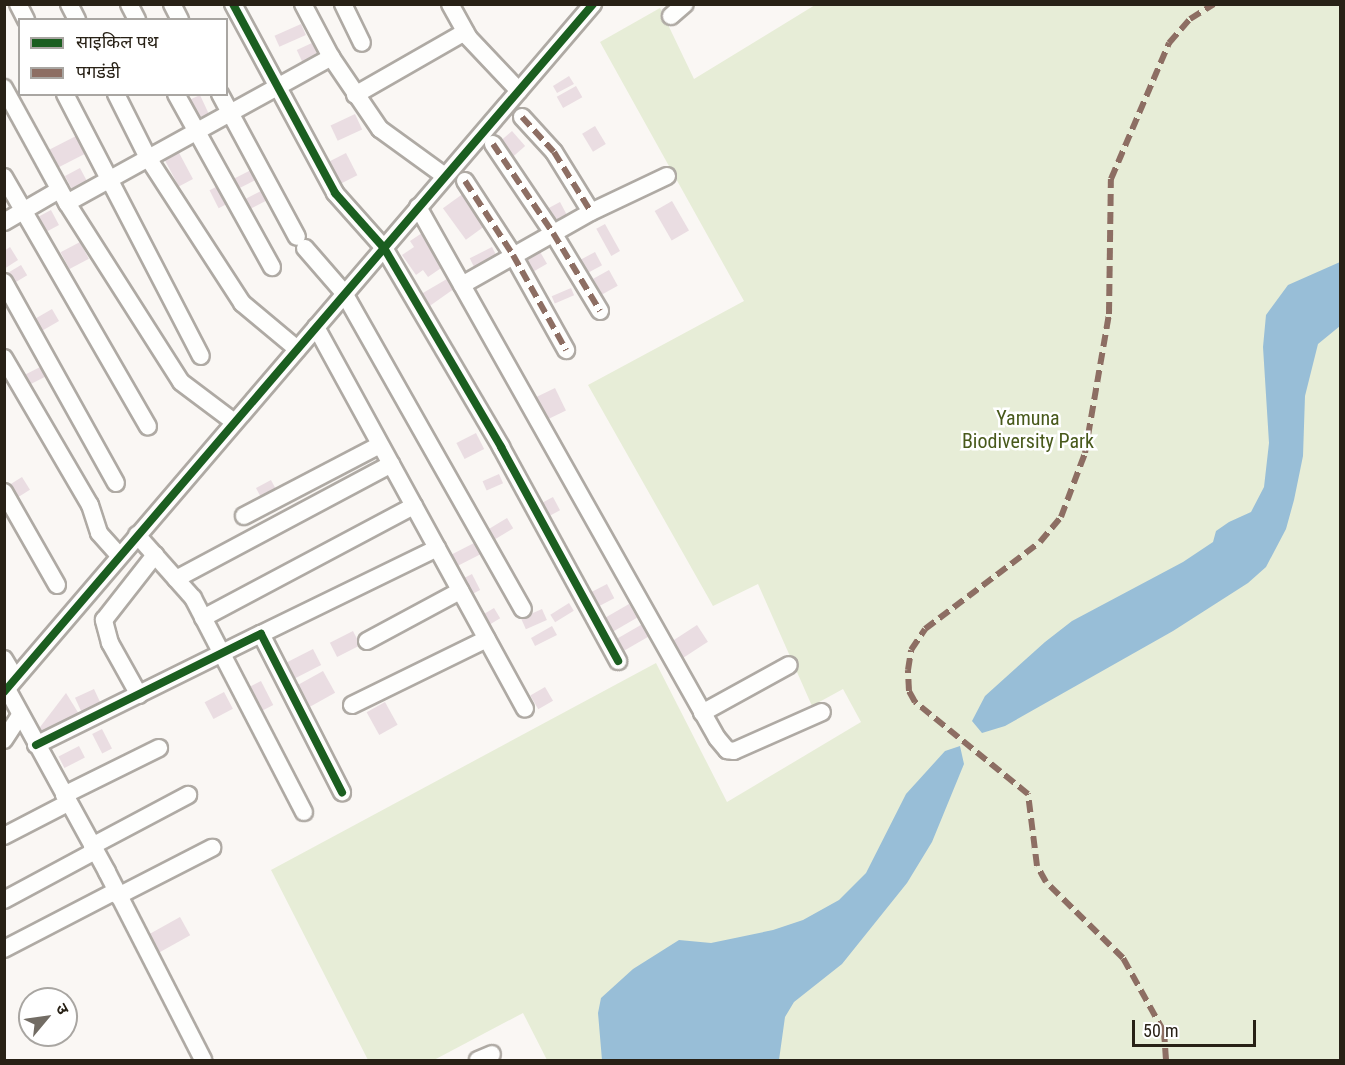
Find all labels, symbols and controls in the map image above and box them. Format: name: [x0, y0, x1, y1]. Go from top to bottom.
legend: [18, 18, 228, 96]
text: साइकिल पथ: [76, 31, 158, 52]
text: पगडंडी: [76, 61, 120, 82]
park label: Yamuna Biodiversity Park: [962, 406, 1094, 453]
north arrow: [18, 987, 78, 1047]
text: उ: [52, 1000, 73, 1018]
scale bar: [1135, 1008, 1260, 1046]
text: 50 m: [1143, 1020, 1178, 1041]

